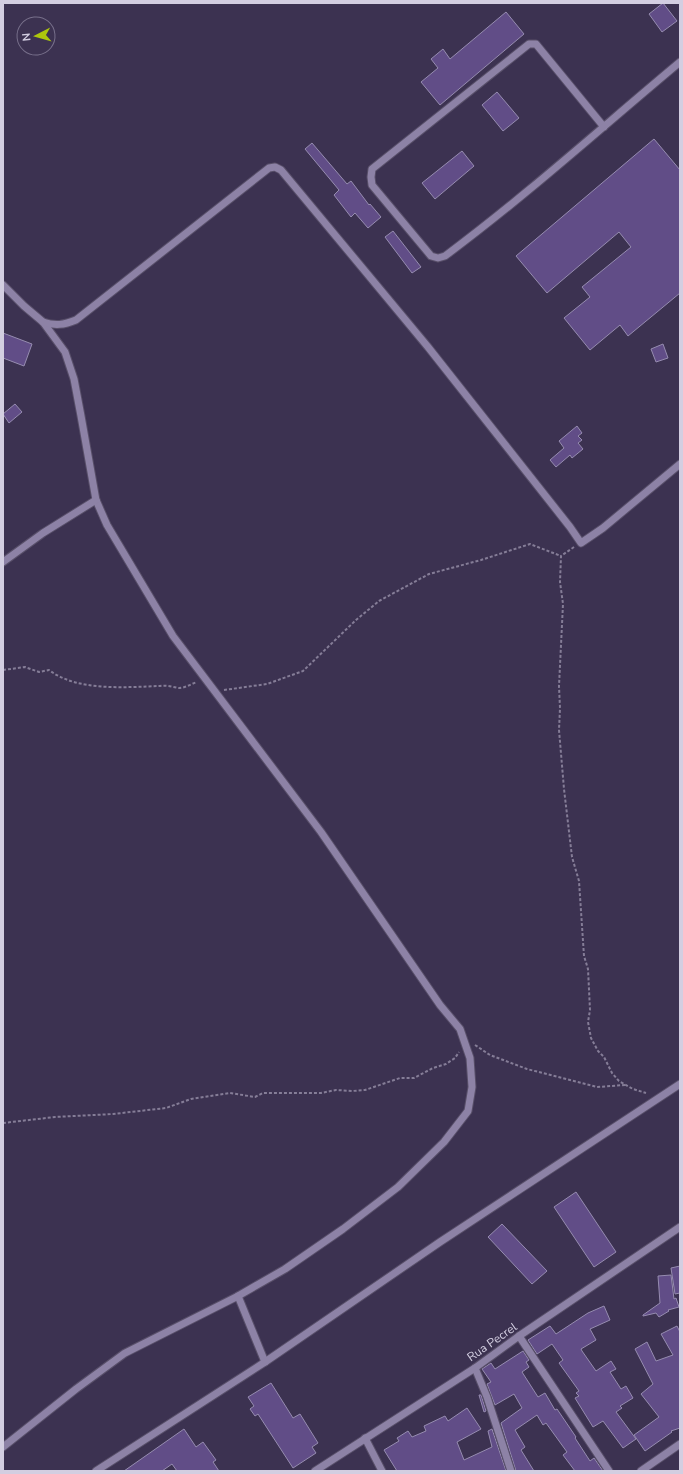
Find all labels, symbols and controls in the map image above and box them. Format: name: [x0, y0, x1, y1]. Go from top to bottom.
north arrow: [16, 16, 56, 56]
text: N: [19, 32, 34, 42]
street label: Rua Pecrel: [464, 1319, 521, 1365]

